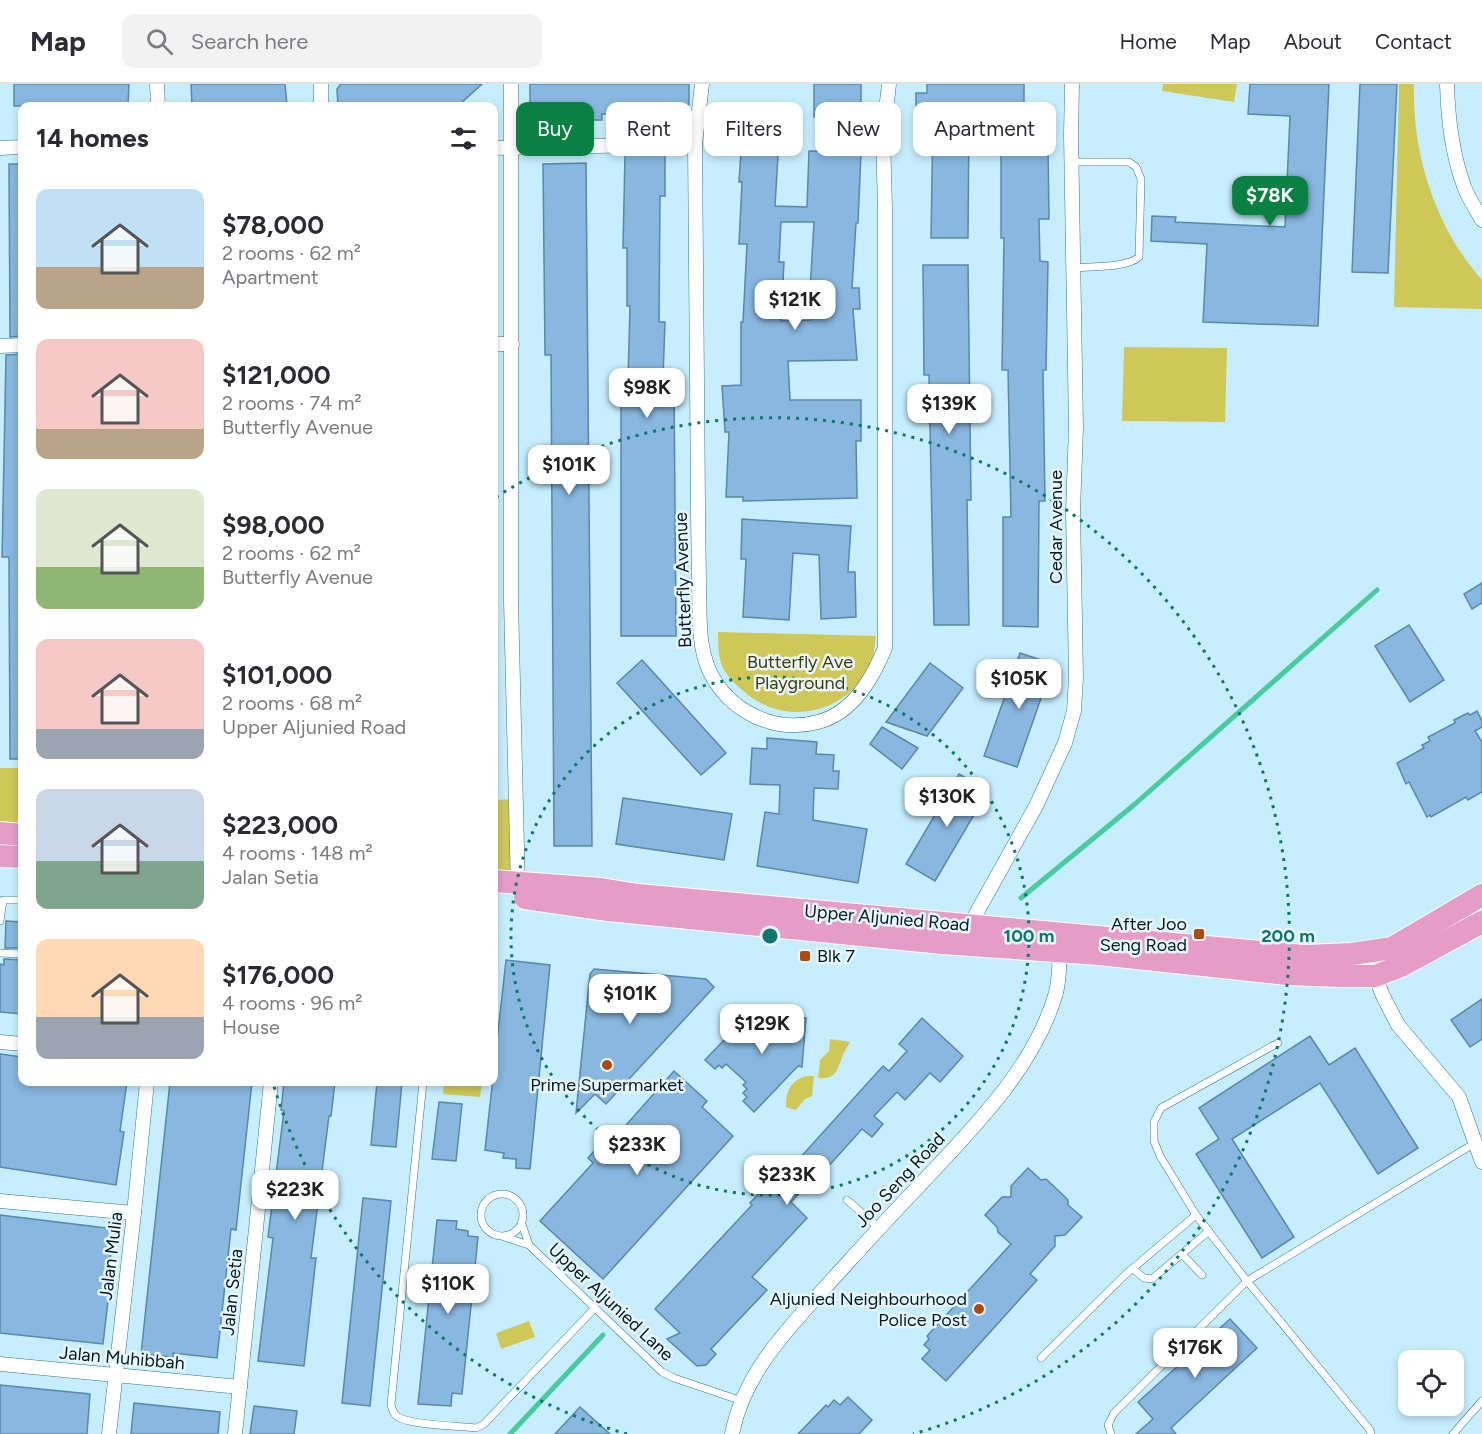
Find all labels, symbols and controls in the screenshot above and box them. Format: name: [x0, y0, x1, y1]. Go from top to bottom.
search box: [122, 14, 542, 68]
text: Map: [30, 24, 86, 58]
icon: search: [143, 25, 176, 58]
text: Search here: [191, 28, 308, 55]
text: Home: [1120, 29, 1177, 54]
text: Map: [1210, 29, 1251, 54]
text: About: [1284, 29, 1342, 54]
text: Contact: [1375, 29, 1452, 54]
chip: Buy: [516, 102, 594, 156]
chip: Rent: [606, 102, 692, 156]
chip: Filters: [704, 102, 803, 156]
chip: New: [815, 102, 901, 156]
chip: Apartment: [913, 102, 1056, 156]
text: 14 homes: [36, 122, 149, 154]
icon: filters: [447, 122, 480, 155]
pin: $78K: [1234, 176, 1306, 227]
text: $78K: [1246, 183, 1294, 207]
text: $78,000: [222, 209, 324, 241]
icon: home: [84, 213, 156, 285]
text: 2 rooms · 62 m²: [222, 241, 361, 265]
text: Apartment: [222, 265, 319, 289]
pin: $121K: [753, 280, 837, 331]
text: $121K: [769, 287, 821, 311]
text: $121,000: [222, 359, 331, 391]
icon: home: [84, 363, 156, 435]
pin: $98K: [611, 368, 683, 419]
text: $98K: [623, 375, 671, 399]
pin: $139K: [907, 384, 991, 435]
text: 2 rooms · 74 m²: [222, 391, 362, 415]
text: $139K: [921, 391, 977, 415]
text: Butterfly Avenue: [222, 415, 373, 439]
pin: $101K: [527, 445, 611, 496]
text: $101K: [542, 452, 596, 476]
street label: Cedar Avenue: [1045, 470, 1067, 584]
text: $98,000: [222, 509, 325, 541]
street label: Butterfly Avenue: [670, 512, 696, 648]
icon: home: [84, 513, 156, 585]
text: 2 rooms · 62 m²: [222, 541, 361, 565]
text: Butterfly Avenue: [222, 565, 373, 589]
park label: Butterfly Ave Playground: [747, 651, 853, 694]
text: $101,000: [222, 659, 332, 691]
pin: $105K: [977, 659, 1061, 710]
icon: home: [84, 663, 156, 735]
text: $105K: [990, 666, 1048, 690]
text: 2 rooms · 68 m²: [222, 691, 362, 715]
text: Upper Aljunied Road: [222, 715, 406, 739]
pin: $130K: [905, 777, 989, 828]
text: $130K: [919, 784, 975, 808]
text: $223,000: [222, 809, 338, 841]
icon: home: [84, 813, 156, 885]
text: 4 rooms · 148 m²: [222, 841, 373, 865]
text: Jalan Setia: [222, 865, 319, 889]
street label: Upper Aljunied Road: [803, 900, 971, 936]
place label: After Joo Seng Road: [1100, 913, 1187, 956]
text: 100 m: [1004, 925, 1054, 947]
text: 200 m: [1261, 925, 1315, 947]
centre of rings: [760, 926, 780, 946]
marker: After Joo Seng Road: [1192, 927, 1206, 941]
place label: Blk 7: [817, 945, 855, 967]
marker: Blk 7: [798, 949, 812, 963]
text: $176,000: [222, 959, 334, 991]
icon: home: [84, 963, 156, 1035]
pin: $101K: [588, 974, 672, 1025]
text: $101K: [603, 981, 657, 1005]
text: 4 rooms · 96 m²: [222, 991, 362, 1015]
pin: $129K: [720, 1004, 804, 1055]
text: $129K: [734, 1011, 790, 1035]
text: House: [222, 1015, 280, 1039]
marker: Prime Supermarket: [600, 1058, 614, 1072]
place label: Prime Supermarket: [530, 1074, 684, 1096]
pin: $233K: [595, 1125, 679, 1176]
street label: Joo Seng Road: [850, 1128, 950, 1232]
text: $233K: [608, 1132, 666, 1156]
pin: $233K: [745, 1155, 829, 1206]
text: $233K: [758, 1162, 816, 1186]
pin: $223K: [253, 1170, 337, 1221]
text: $223K: [266, 1177, 324, 1201]
street label: Jalan Mulia: [95, 1211, 127, 1301]
street label: Upper Aljunied Lane: [544, 1238, 678, 1366]
street label: Jalan Setia: [217, 1248, 247, 1336]
pin: $110K: [406, 1264, 490, 1315]
text: $110K: [421, 1271, 475, 1295]
place label: Aljunied Neighbourhood Police Post: [770, 1288, 967, 1331]
marker: Aljunied Neighbourhood Police Post: [972, 1302, 986, 1316]
pin: $176K: [1153, 1328, 1237, 1379]
text: $176K: [1167, 1335, 1223, 1359]
street label: Jalan Muhibbah: [58, 1342, 186, 1374]
map controls: [1398, 1350, 1464, 1416]
button: locate: [1398, 1350, 1464, 1416]

